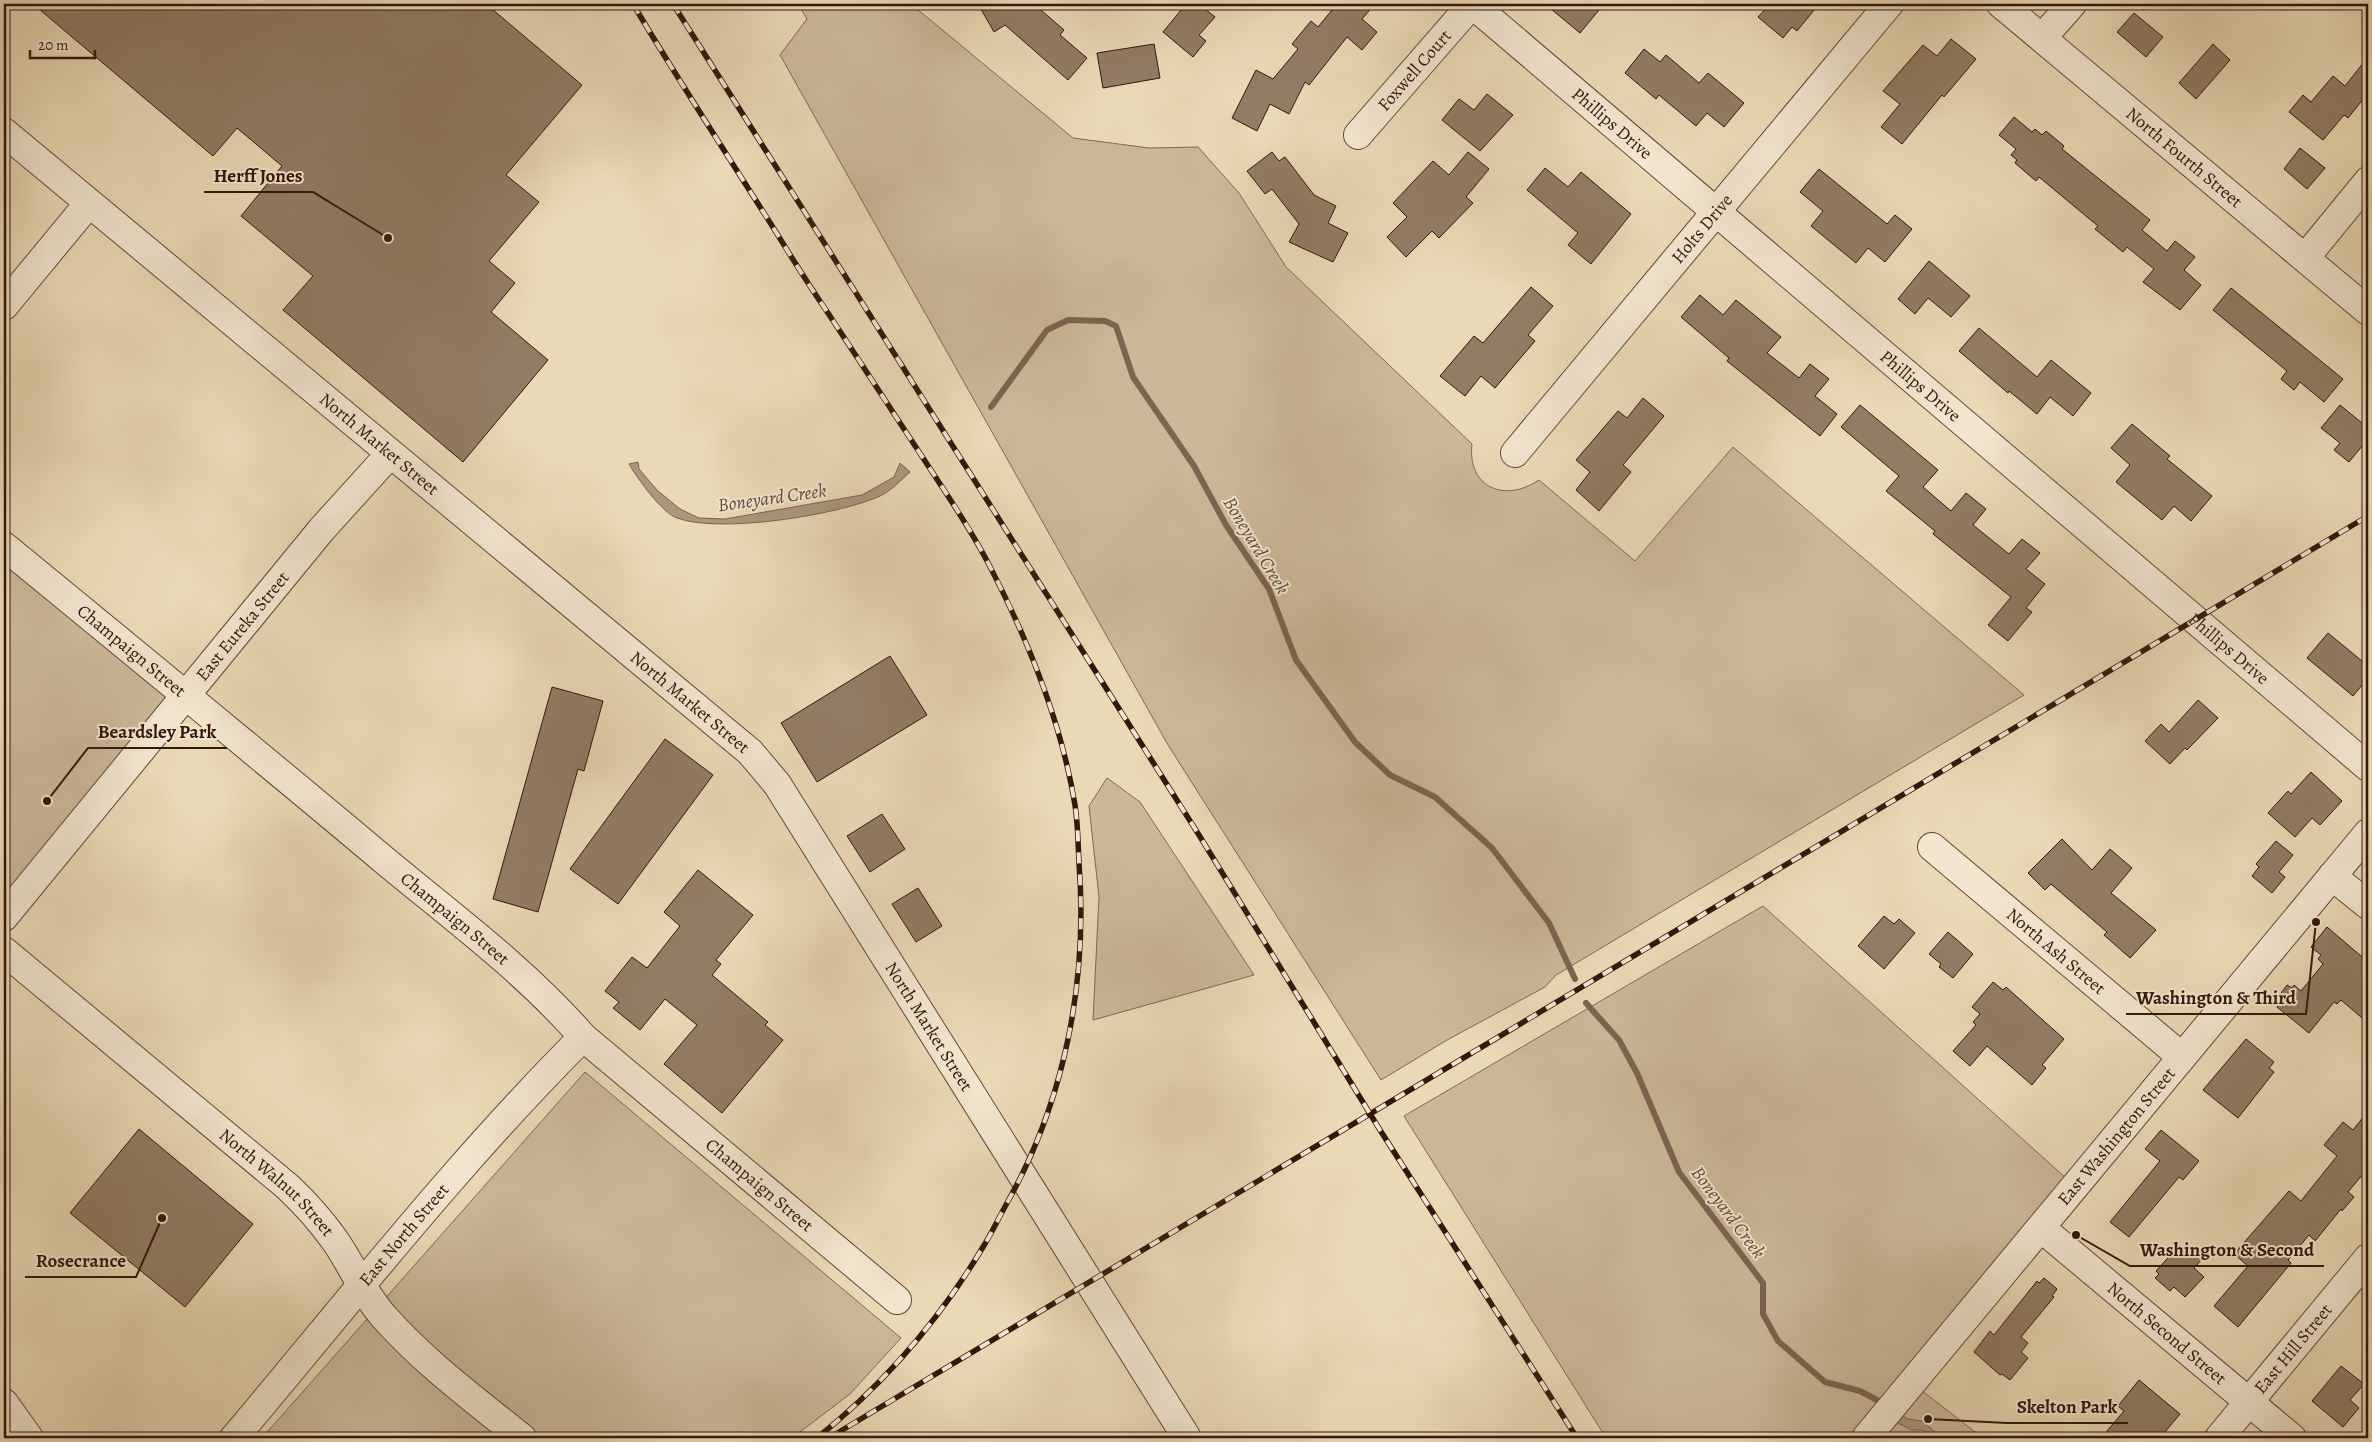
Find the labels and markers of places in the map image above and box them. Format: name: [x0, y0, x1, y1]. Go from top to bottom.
callout: Herff Jones: [204, 158, 313, 192]
callout: Beardsley Park: [88, 714, 227, 748]
callout: Washington & Third: [2126, 980, 2306, 1014]
callout: Washington & Second: [2130, 1232, 2324, 1266]
callout: Rosecrance: [25, 1243, 136, 1277]
callout: Skelton Park: [2007, 1389, 2128, 1423]

